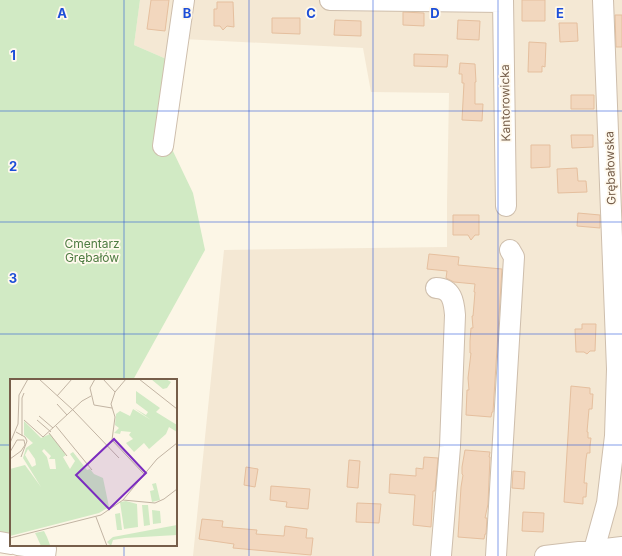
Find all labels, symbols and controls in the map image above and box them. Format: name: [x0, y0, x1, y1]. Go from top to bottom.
text: A: [57, 5, 67, 21]
text: B: [183, 5, 192, 21]
text: C: [306, 5, 316, 21]
text: D: [430, 5, 440, 21]
text: E: [556, 5, 564, 21]
text: 1: [10, 47, 16, 63]
street label: Kantorowicka: [497, 64, 513, 142]
street label: Grębałowska: [601, 131, 619, 205]
text: 2: [9, 158, 17, 174]
park label: Cmentarz Grębałów: [64, 236, 120, 265]
text: 3: [9, 270, 17, 286]
inset map: [10, 379, 177, 546]

